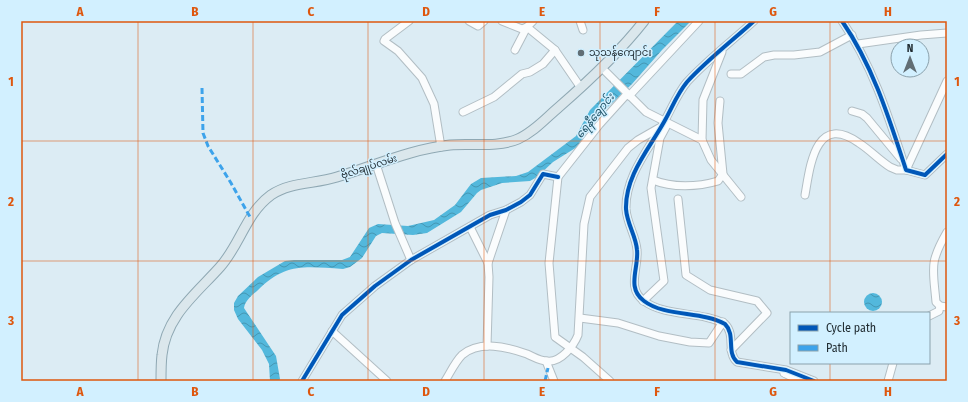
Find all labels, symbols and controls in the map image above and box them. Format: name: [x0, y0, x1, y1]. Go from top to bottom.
text: A: [75, 4, 84, 19]
text: B: [191, 4, 199, 19]
text: C: [308, 4, 315, 19]
text: D: [422, 4, 430, 19]
text: E: [539, 4, 545, 19]
text: F: [654, 4, 660, 19]
text: G: [769, 4, 777, 19]
text: H: [884, 4, 892, 19]
north arrow: [890, 38, 930, 78]
text: N: [907, 42, 913, 55]
place label: သုသန်ကျောင်း: [589, 45, 652, 61]
marker: သုသန်ကျောင်း: [576, 48, 586, 58]
text: 1: [8, 74, 14, 89]
text: 1: [954, 74, 960, 89]
water label: ရေနီချောင်း: [572, 89, 620, 143]
street label: ဗိုလ်‌ချုပ်‌လမ်း: [339, 150, 399, 184]
text: 2: [7, 194, 14, 209]
text: 2: [953, 194, 960, 209]
legend: [790, 312, 930, 364]
text: 3: [7, 313, 14, 328]
text: 3: [953, 313, 960, 328]
text: Cycle path: [826, 321, 876, 335]
text: Path: [826, 341, 848, 355]
text: A: [75, 384, 84, 399]
text: B: [191, 384, 199, 399]
text: C: [308, 384, 315, 399]
text: D: [422, 384, 430, 399]
text: E: [539, 384, 545, 399]
text: F: [654, 384, 660, 399]
text: G: [769, 384, 777, 399]
text: H: [884, 384, 892, 399]

